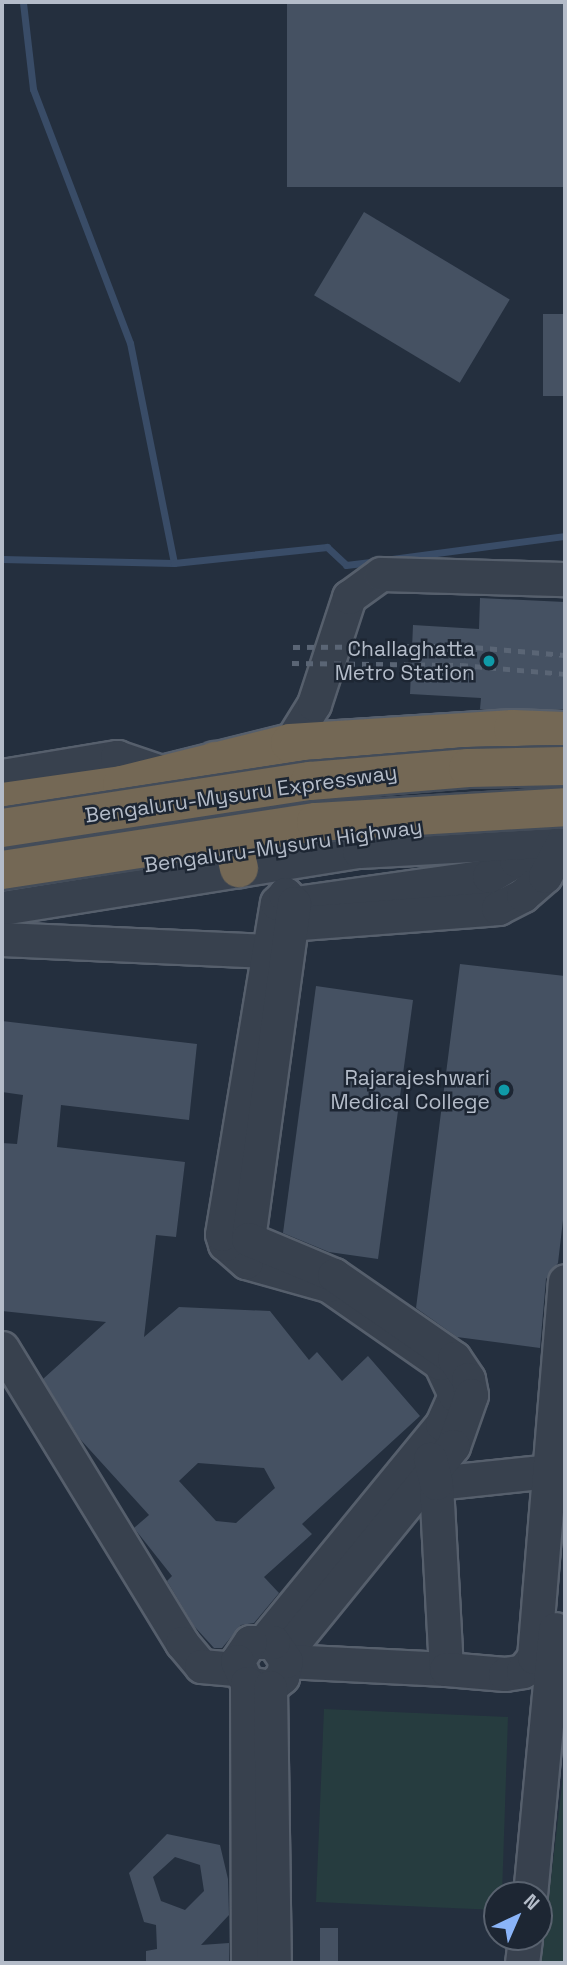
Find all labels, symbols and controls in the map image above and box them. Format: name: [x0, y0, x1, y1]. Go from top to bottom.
place label: Challaghatta Metro Station: [335, 636, 475, 686]
marker: Challaghatta Metro Station: [481, 653, 497, 669]
street label: Bengaluru-Mysuru Expressway: [83, 760, 399, 828]
street label: Bengaluru-Mysuru Highway: [142, 814, 424, 878]
place label: Rajarajeshwari Medical College: [330, 1065, 490, 1115]
marker: Rajarajeshwari Medical College: [496, 1082, 512, 1098]
north arrow: [483, 1881, 553, 1951]
text: N: [518, 1889, 545, 1915]

